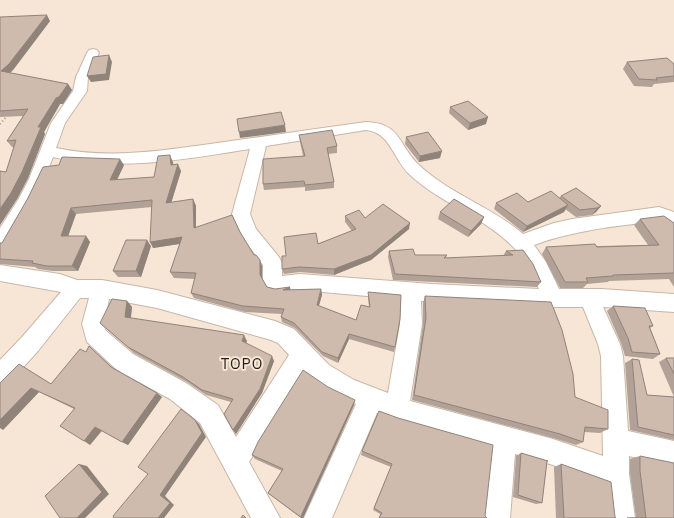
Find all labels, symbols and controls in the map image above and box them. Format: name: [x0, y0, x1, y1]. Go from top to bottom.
district label: TOPO: [221, 354, 263, 373]

